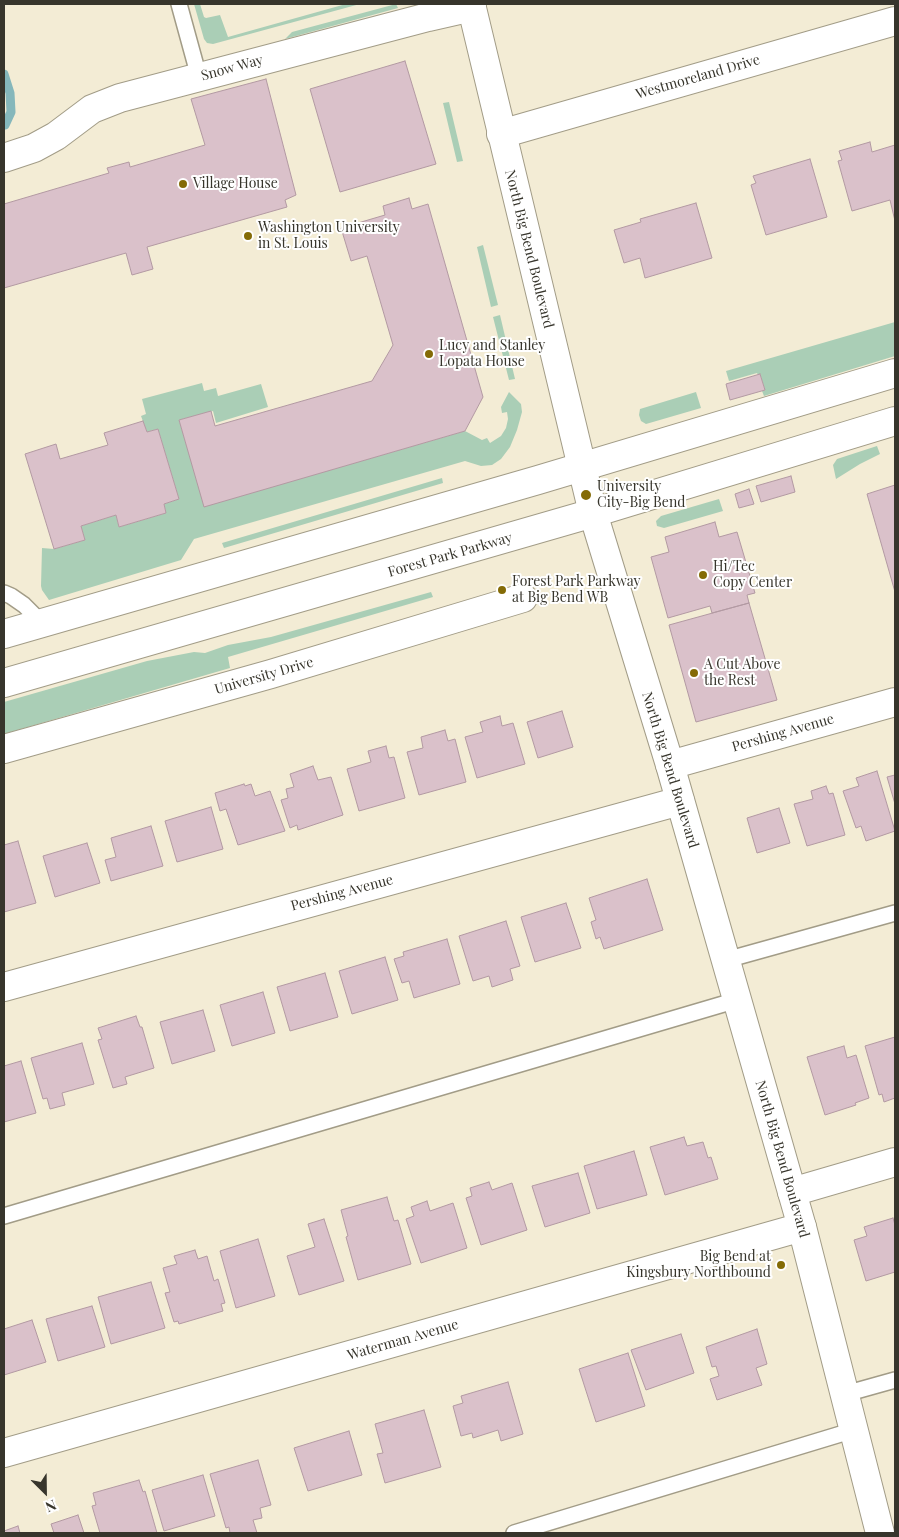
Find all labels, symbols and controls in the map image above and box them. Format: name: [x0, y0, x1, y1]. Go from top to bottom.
street label: Westmoreland Drive: [634, 51, 762, 103]
street label: Snow Way: [199, 52, 265, 84]
street label: North Big Bend Boulevard: [501, 168, 557, 330]
place label: Village House: [193, 176, 278, 192]
marker: Village House: [177, 178, 189, 190]
place label: Washington University in St. Louis: [258, 220, 400, 252]
marker: Washington University in St. Louis: [242, 230, 254, 242]
place label: Lucy and Stanley Lopata House: [439, 338, 545, 371]
marker: Lucy and Stanley Lopata House: [423, 348, 435, 360]
place label: University City-Big Bend: [597, 479, 685, 512]
marker: University City-Big Bend: [579, 488, 593, 502]
street label: Forest Park Parkway: [386, 529, 514, 581]
place label: Hi/Tec Copy Center: [713, 559, 792, 592]
marker: Hi/Tec Copy Center: [697, 569, 709, 581]
place label: Forest Park Parkway at Big Bend WB: [512, 574, 641, 606]
marker: Forest Park Parkway at Big Bend WB: [496, 584, 508, 596]
street label: University Drive: [213, 654, 315, 698]
place label: A Cut Above the Rest: [704, 657, 781, 690]
marker: A Cut Above the Rest: [688, 667, 700, 679]
street label: North Big Bend Boulevard: [638, 690, 702, 850]
street label: Pershing Avenue: [730, 710, 836, 756]
street label: Pershing Avenue: [289, 871, 395, 915]
street label: North Big Bend Boulevard: [751, 1078, 813, 1240]
place label: Big Bend at Kingsbury Northbound: [626, 1249, 771, 1282]
marker: Big Bend at Kingsbury Northbound: [775, 1259, 787, 1271]
street label: Waterman Avenue: [346, 1316, 460, 1364]
north arrow: [20, 1467, 70, 1517]
text: N: [43, 1496, 59, 1517]

